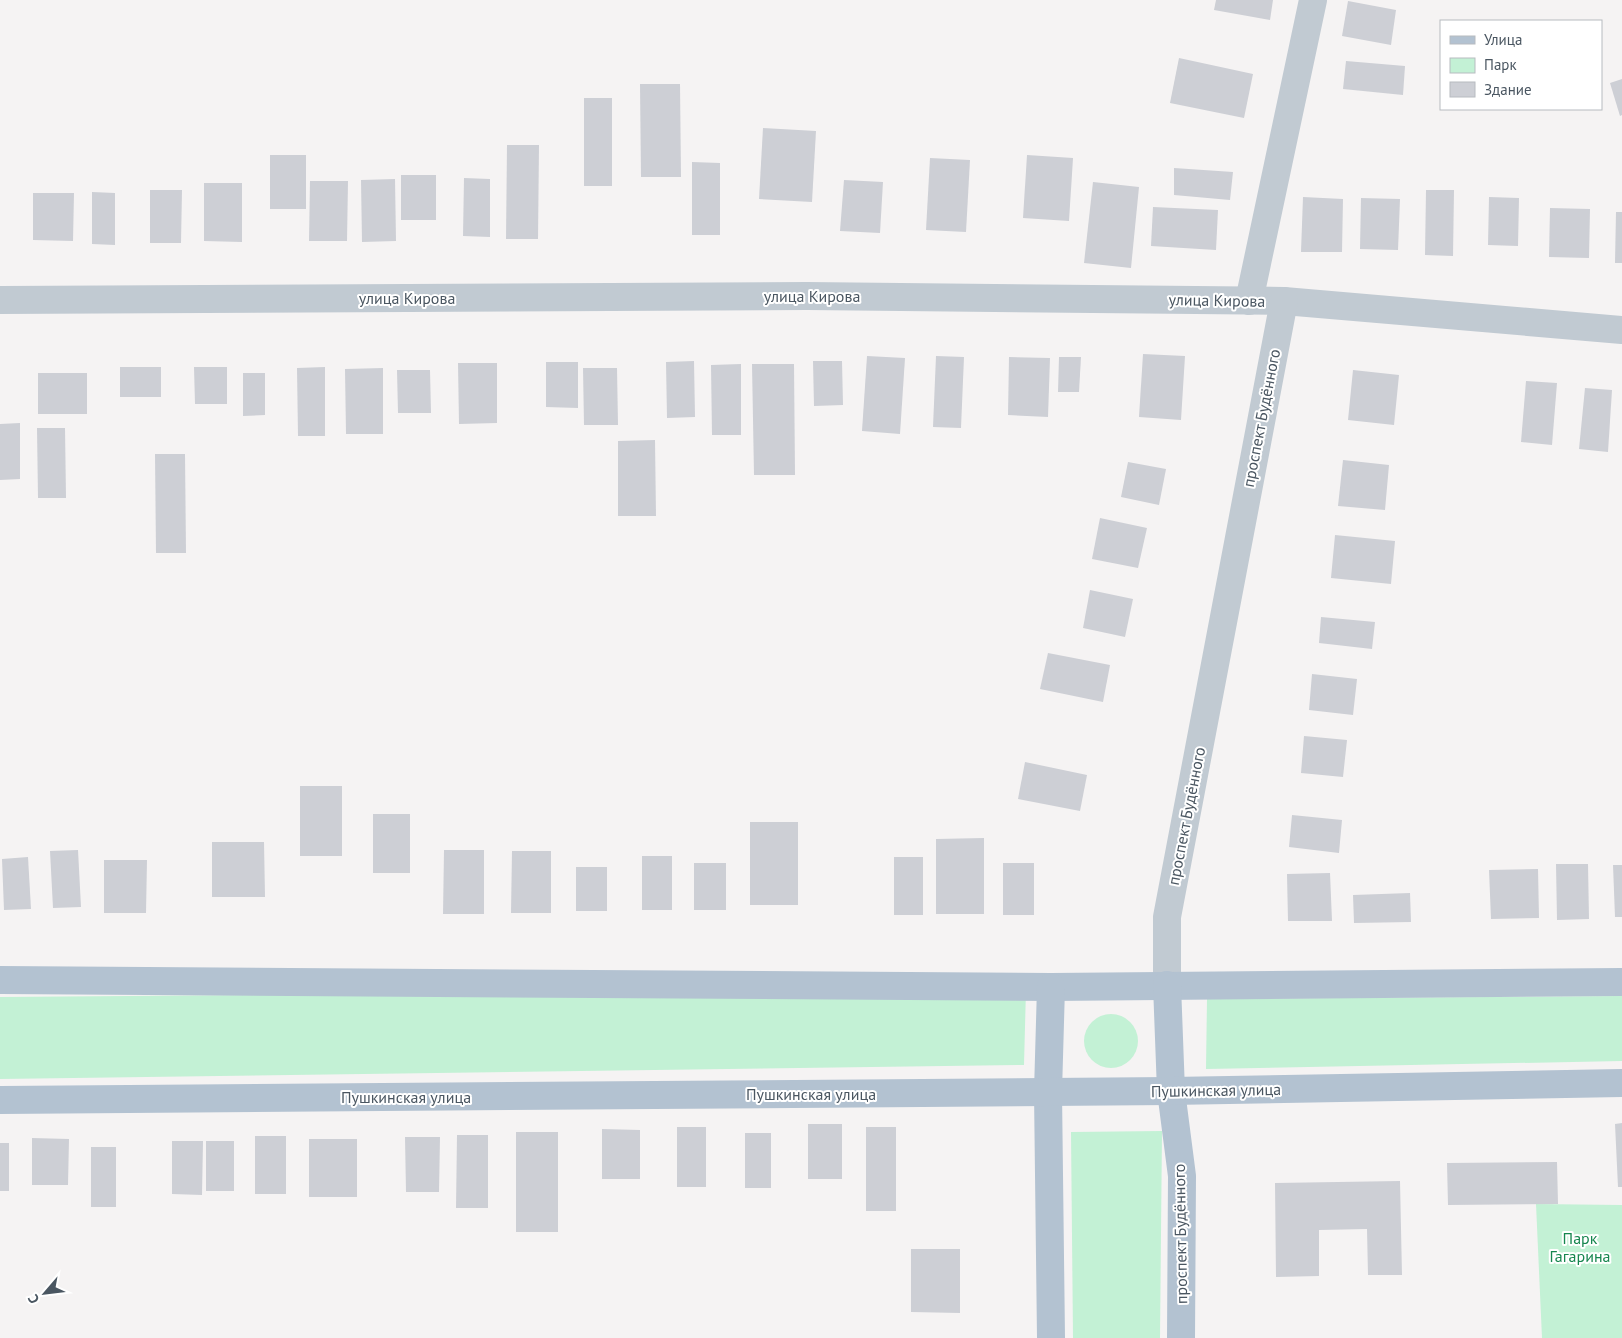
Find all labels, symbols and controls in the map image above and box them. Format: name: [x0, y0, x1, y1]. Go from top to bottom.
legend: [1440, 20, 1602, 110]
text: Улица: [1484, 30, 1522, 49]
text: Парк: [1484, 55, 1517, 74]
text: Здание: [1484, 80, 1532, 99]
street label: улица Кирова: [764, 286, 860, 306]
street label: улица Кирова: [359, 288, 455, 308]
street label: улица Кирова: [1169, 289, 1265, 311]
street label: проспект Будённого: [1238, 347, 1284, 489]
street label: проспект Будённого: [1163, 745, 1209, 887]
street label: Пушкинская улица: [1151, 1079, 1281, 1101]
street label: Пушкинская улица: [746, 1084, 876, 1104]
street label: Пушкинская улица: [341, 1087, 471, 1107]
street label: проспект Будённого: [1169, 1164, 1191, 1304]
park label: Парк Гагарина: [1549, 1228, 1611, 1266]
north arrow: [20, 1268, 70, 1318]
text: С: [24, 1291, 43, 1307]

